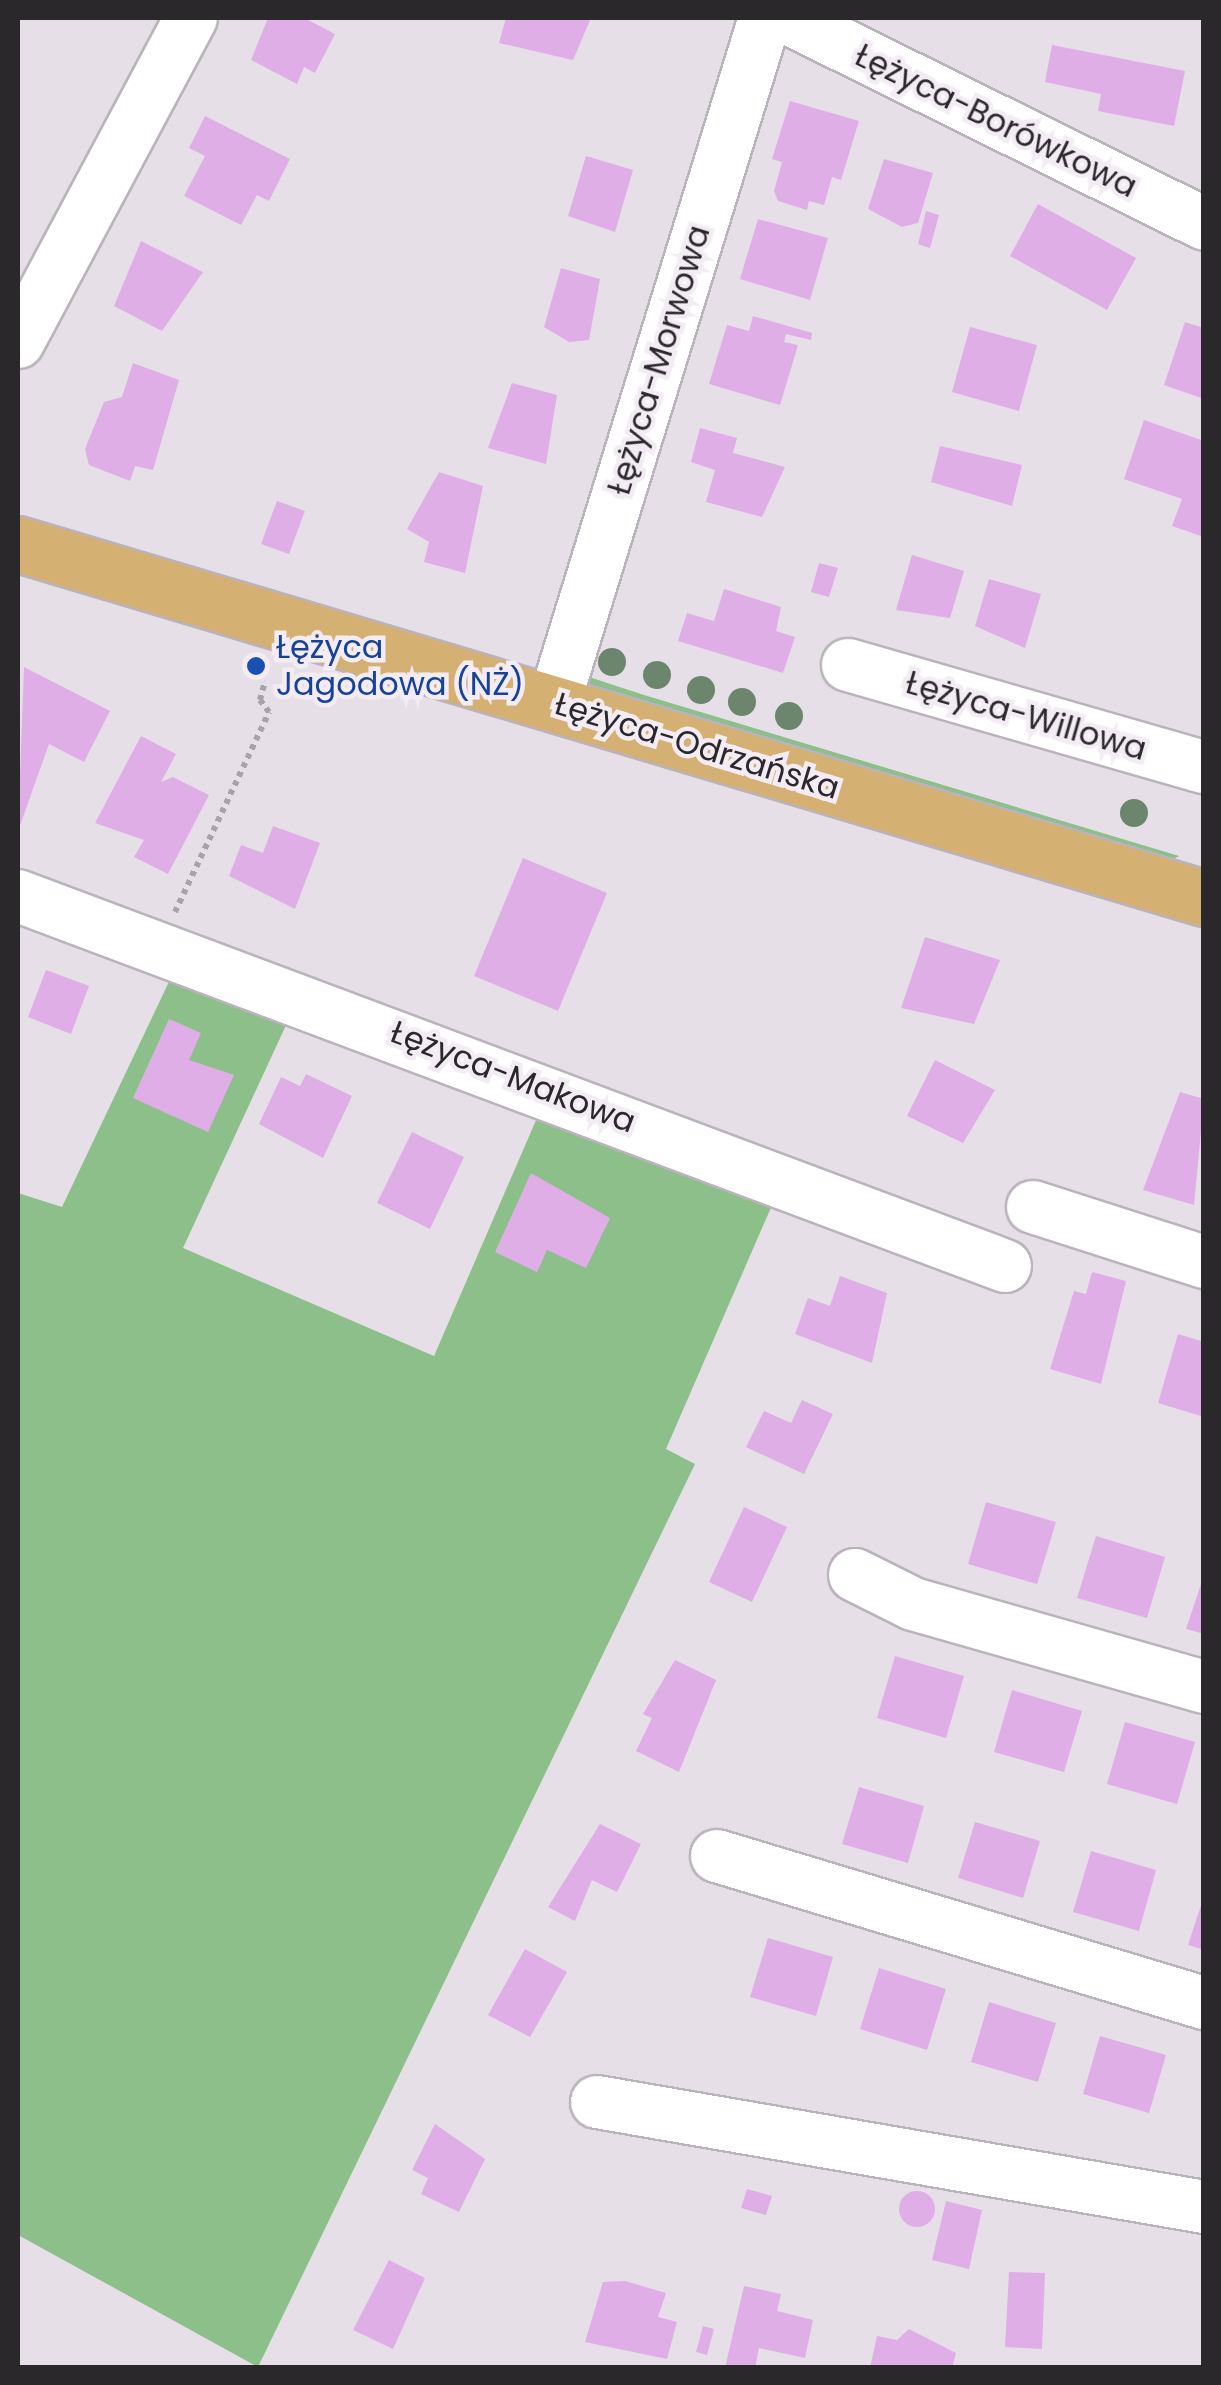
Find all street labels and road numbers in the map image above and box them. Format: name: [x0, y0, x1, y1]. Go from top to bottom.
street label: Łężyca-Borówkowa: [849, 36, 1143, 206]
street label: Łężyca-Morwowa: [600, 221, 718, 499]
street label: Łężyca-Willowa: [901, 663, 1151, 769]
street label: Łężyca-Odrzańska: [550, 684, 844, 808]
street label: Łężyca-Makowa: [385, 1013, 641, 1141]

